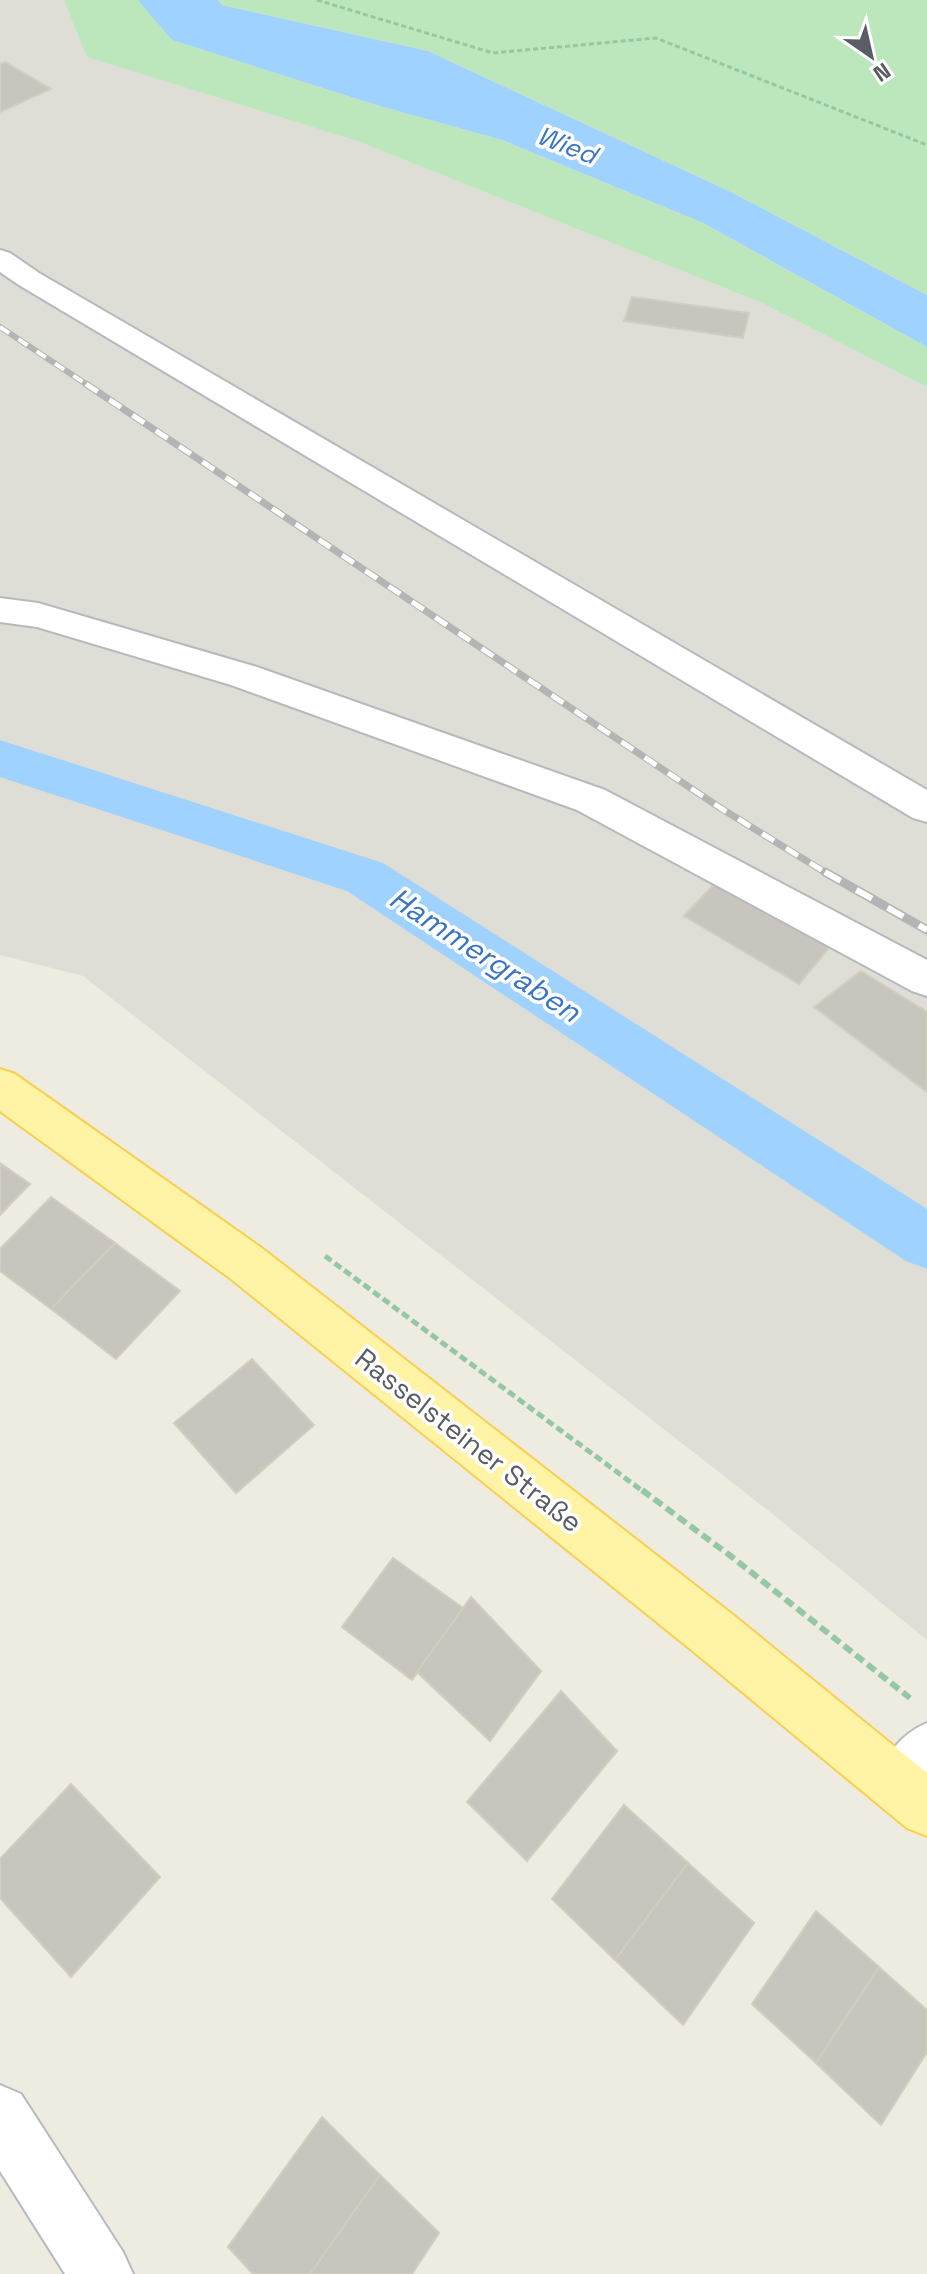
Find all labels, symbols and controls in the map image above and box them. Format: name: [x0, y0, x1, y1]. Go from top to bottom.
north arrow: [831, 16, 911, 96]
text: N: [868, 57, 896, 88]
water label: Wied: [532, 118, 605, 173]
water label: Hammergraben: [382, 878, 589, 1031]
street label: Rasselsteiner Straße: [348, 1340, 590, 1540]

